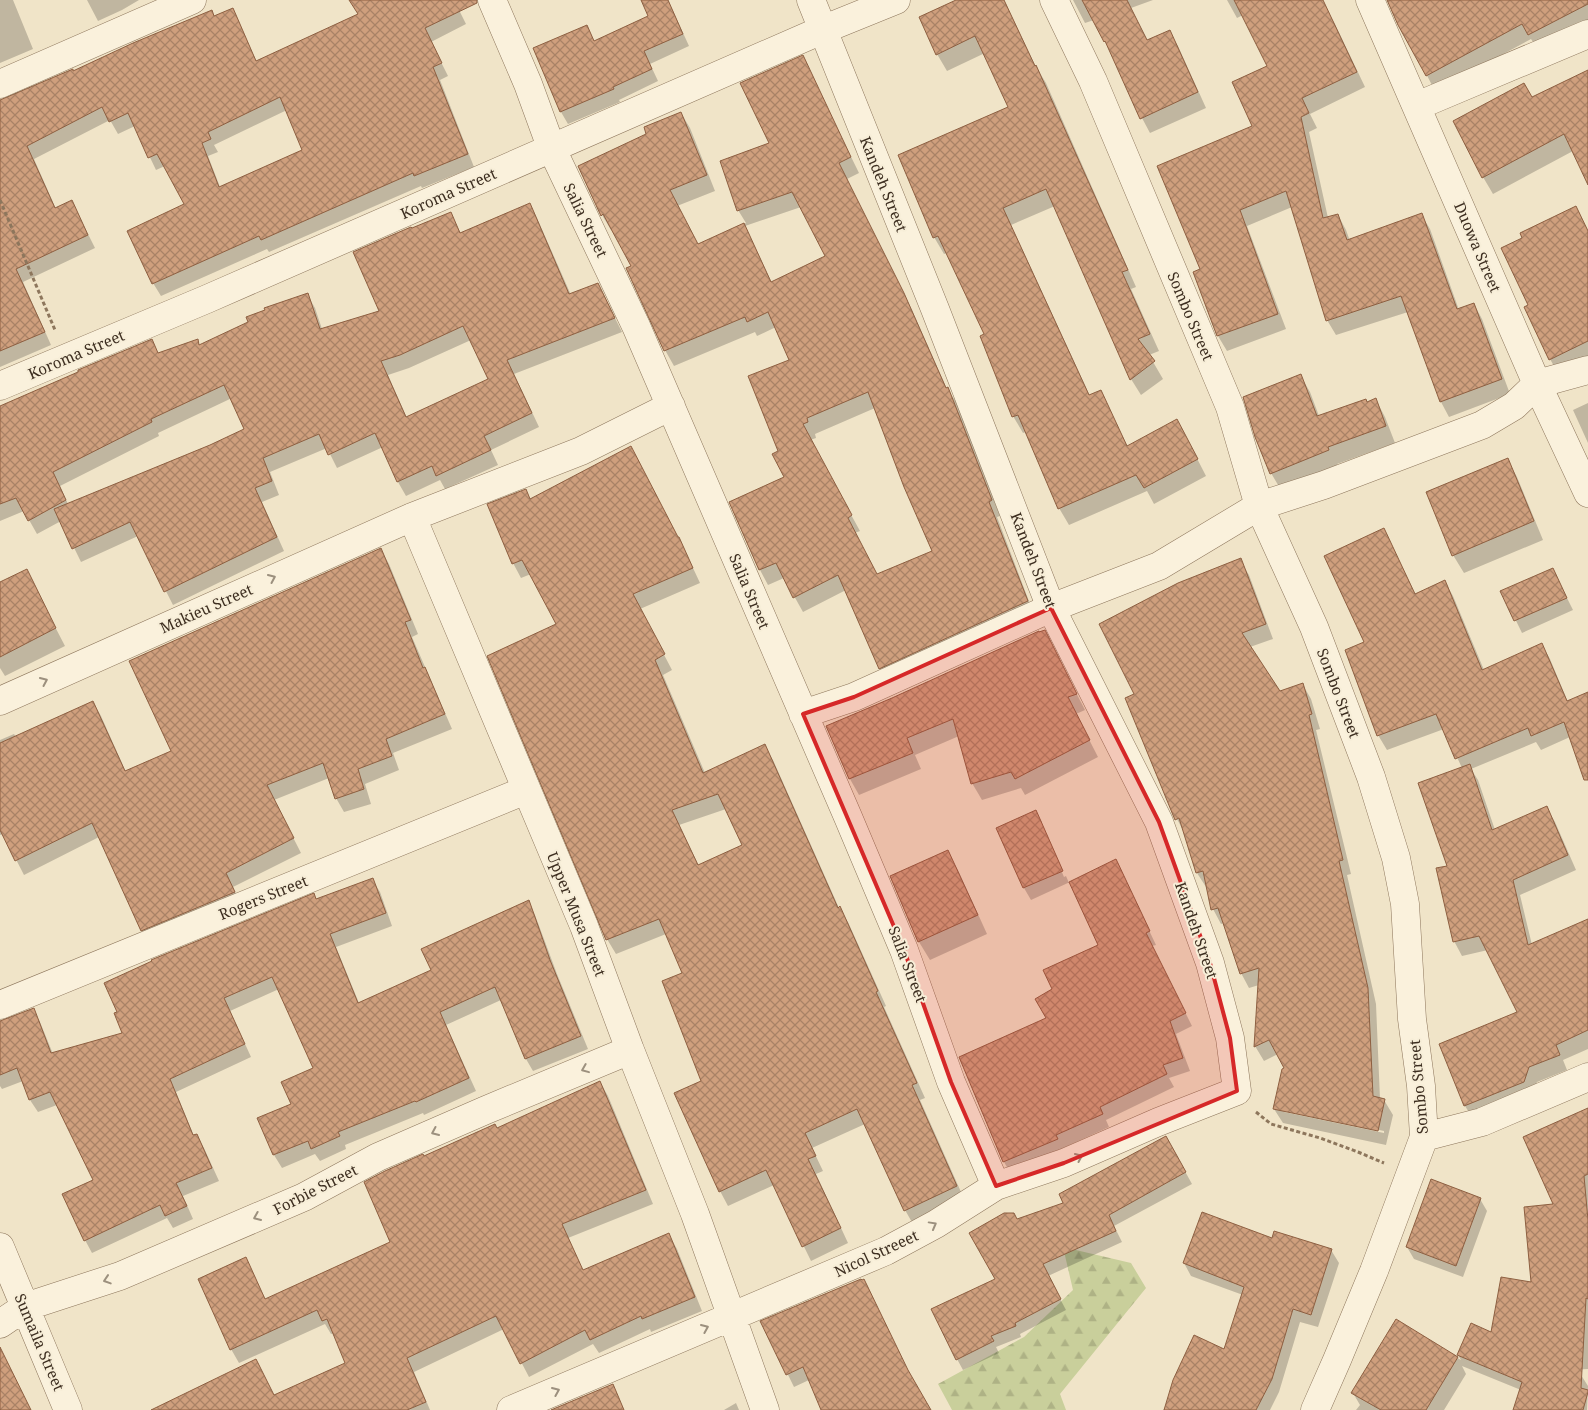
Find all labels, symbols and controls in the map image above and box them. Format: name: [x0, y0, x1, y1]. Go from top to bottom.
street label: Kandeh Street: [856, 133, 912, 235]
street label: Koroma Street: [397, 163, 499, 223]
street label: Salia Street: [559, 180, 613, 260]
street label: Duowa Street: [1450, 199, 1506, 295]
street label: Sombo Street: [1163, 269, 1219, 363]
street label: Koroma Street: [25, 325, 127, 383]
street label: Kandeh Street: [1007, 509, 1061, 611]
street label: Salia Street: [725, 550, 775, 632]
one-way arrow: [267, 574, 276, 585]
street label: Makieu Street: [157, 579, 255, 637]
street label: Sombo Street: [1313, 645, 1365, 741]
one-way arrow: [39, 677, 48, 688]
street label: Upper Musa Street: [543, 849, 611, 979]
street label: Rogers Street: [216, 870, 310, 924]
street label: Kandeh Street: [1171, 879, 1223, 981]
street label: Salia Street: [884, 923, 932, 1005]
street label: Sombo Street: [1404, 1039, 1432, 1135]
one-way arrow: [581, 1063, 589, 1073]
one-way arrow: [431, 1125, 440, 1136]
one-way arrow: [1074, 1152, 1083, 1163]
street label: Forbie Street: [270, 1159, 360, 1219]
one-way arrow: [253, 1211, 262, 1222]
one-way arrow: [928, 1221, 937, 1231]
street label: Nicol Streeet: [831, 1225, 921, 1281]
one-way arrow: [103, 1274, 112, 1284]
street label: Sumaila Street: [10, 1290, 70, 1394]
one-way arrow: [700, 1324, 709, 1334]
one-way arrow: [551, 1387, 559, 1397]

